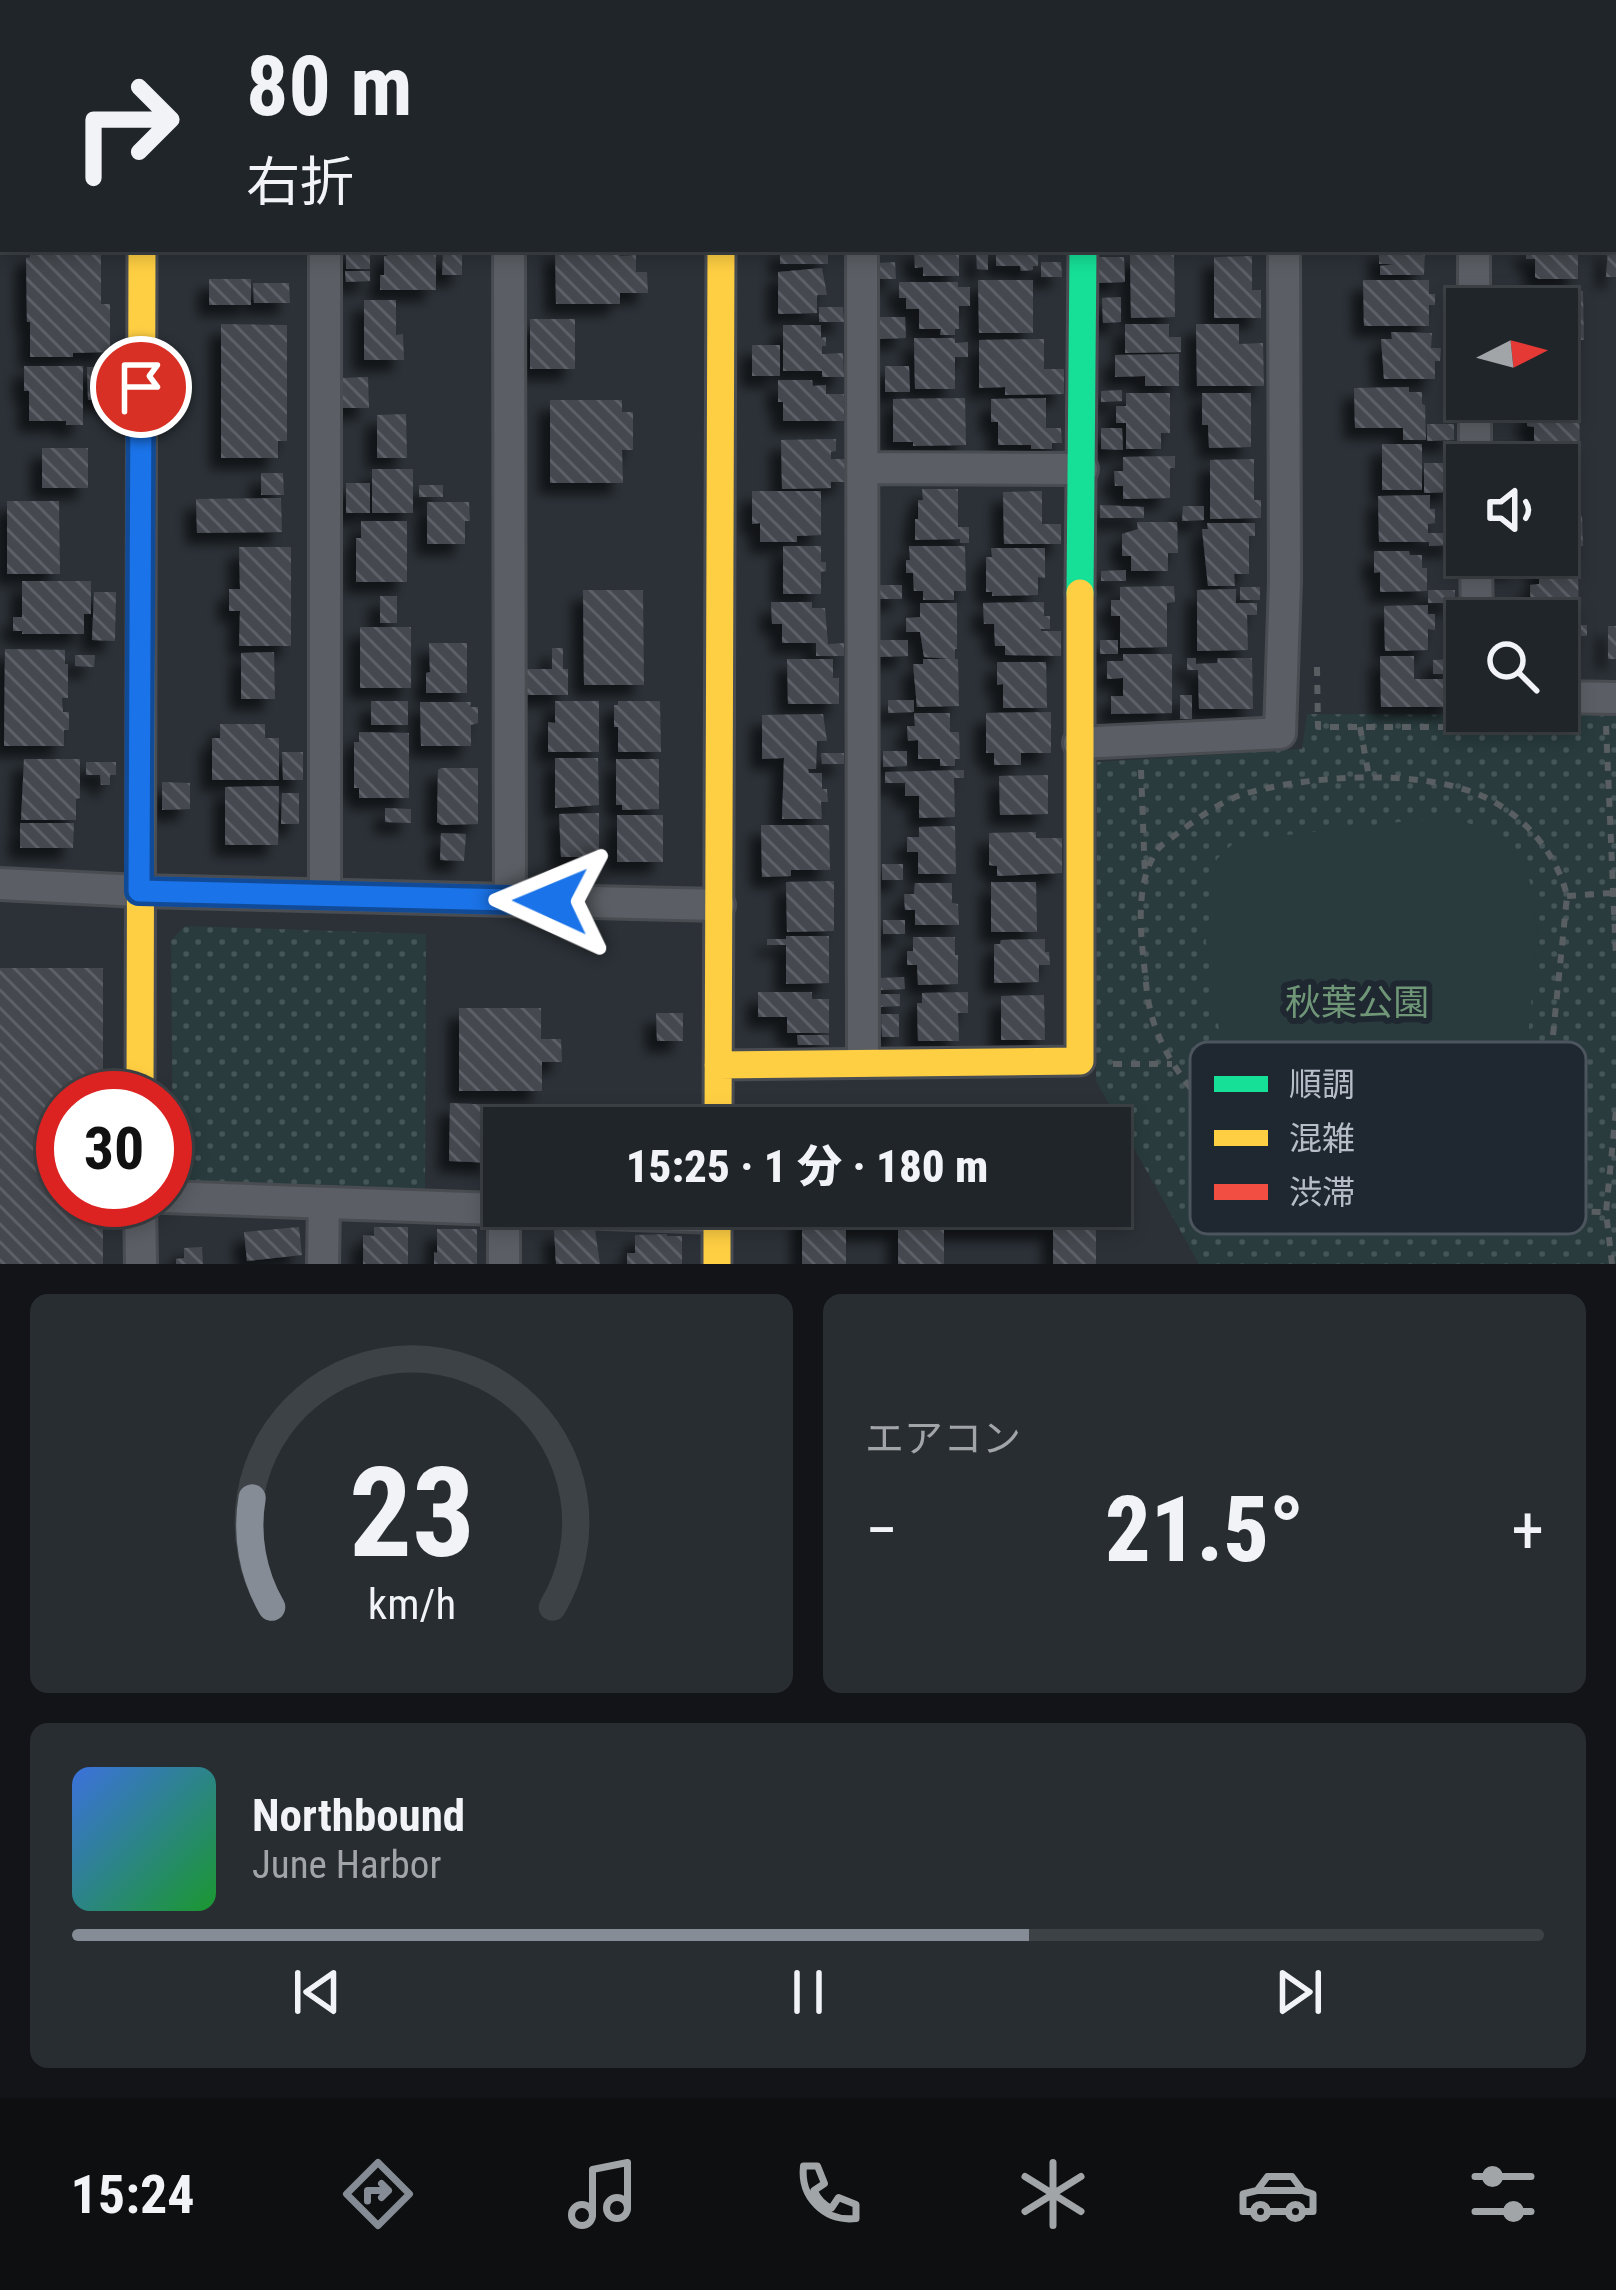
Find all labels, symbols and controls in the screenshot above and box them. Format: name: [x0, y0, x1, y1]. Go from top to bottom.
text: 80 m: [246, 37, 413, 136]
icon: right: [48, 48, 204, 204]
text: 右折: [246, 151, 354, 214]
north arrow: [1446, 288, 1578, 420]
map controls: [1446, 288, 1578, 732]
pin: [90, 336, 192, 438]
icon: arrive: [108, 354, 174, 420]
button: sound: [1446, 444, 1578, 576]
button: search: [1446, 600, 1578, 732]
position arrow: [488, 838, 614, 964]
park label: 秋葉公園: [1285, 982, 1429, 1024]
legend: [1190, 1042, 1586, 1234]
text: 順調: [1289, 1065, 1355, 1104]
speed limit sign: 30: [36, 1071, 192, 1227]
text: 混雑: [1289, 1119, 1355, 1158]
text: 15:25 · 1 分 · 180 m: [626, 1140, 988, 1193]
text: 渋滞: [1289, 1173, 1355, 1212]
text: エアコン: [865, 1416, 1021, 1462]
text: 23: [348, 1440, 475, 1586]
text: 21.5°: [1105, 1478, 1304, 1583]
text: −: [865, 1492, 898, 1569]
text: +: [1511, 1492, 1544, 1569]
text: km/h: [367, 1578, 456, 1628]
text: Northbound: [252, 1789, 465, 1842]
text: June Harbor: [252, 1842, 441, 1888]
icon: previous: [284, 1959, 350, 2025]
icon: pause: [775, 1959, 841, 2025]
icon: next: [1266, 1959, 1332, 2025]
icon: directions: [336, 2152, 420, 2236]
icon: music: [561, 2152, 645, 2236]
icon: phone: [786, 2152, 870, 2236]
icon: climate: [1011, 2152, 1095, 2236]
icon: car: [1236, 2152, 1320, 2236]
icon: filters: [1461, 2152, 1545, 2236]
text: 15:24: [71, 2163, 195, 2226]

